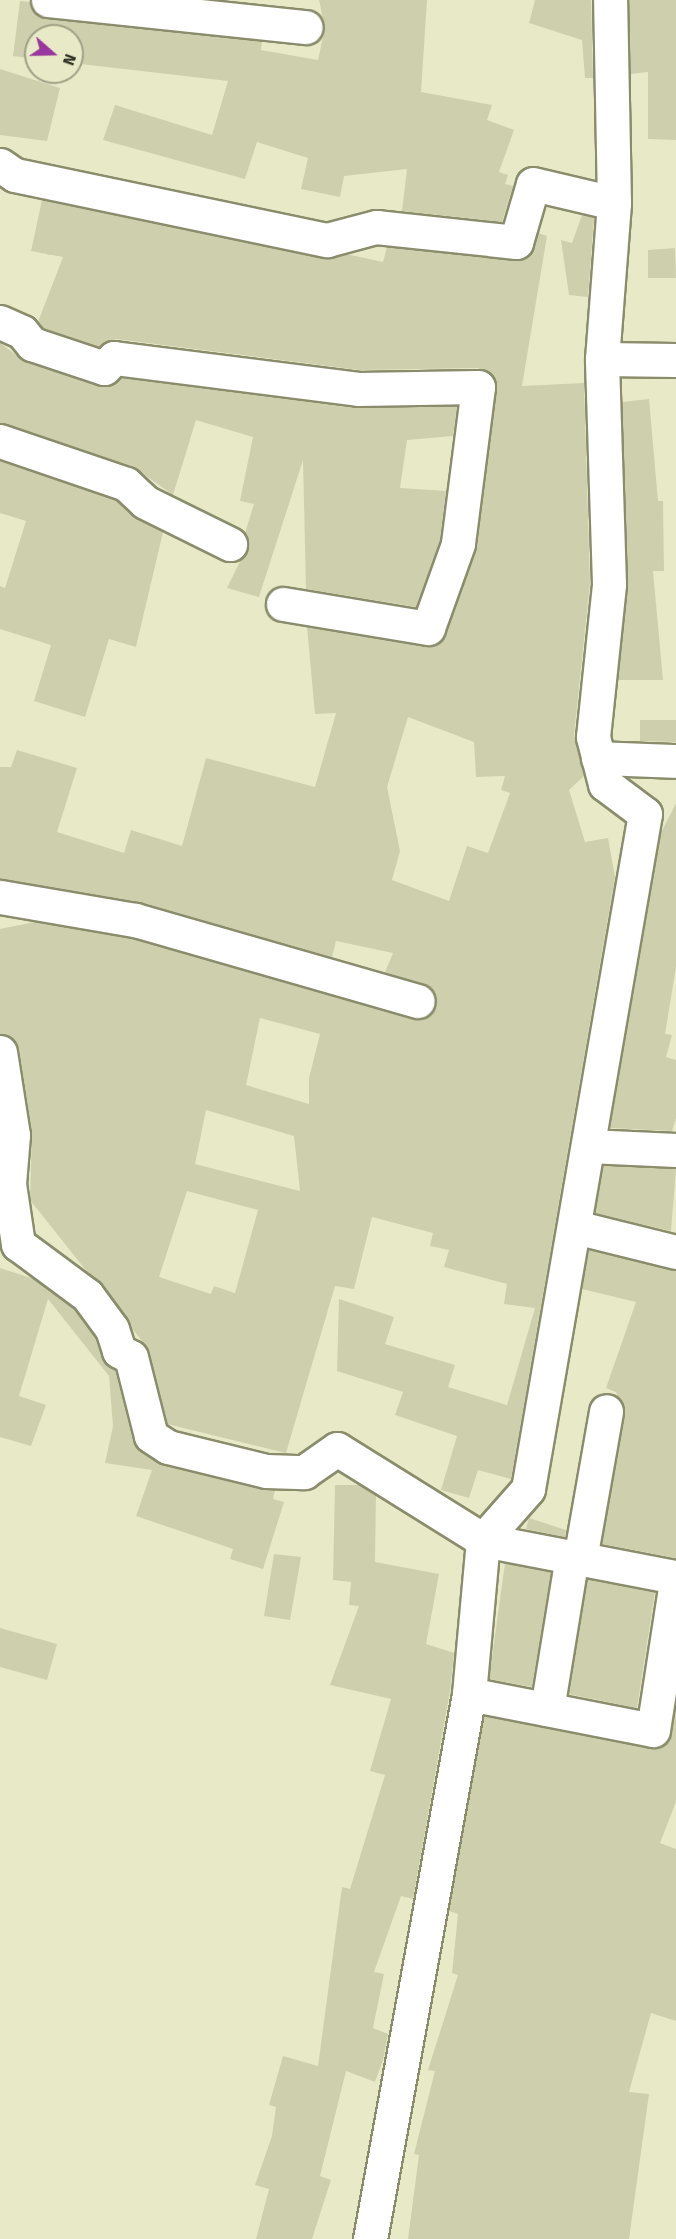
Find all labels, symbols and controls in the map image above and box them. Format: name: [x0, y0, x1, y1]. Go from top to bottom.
north arrow: [24, 24, 84, 84]
text: N: [59, 51, 80, 68]

